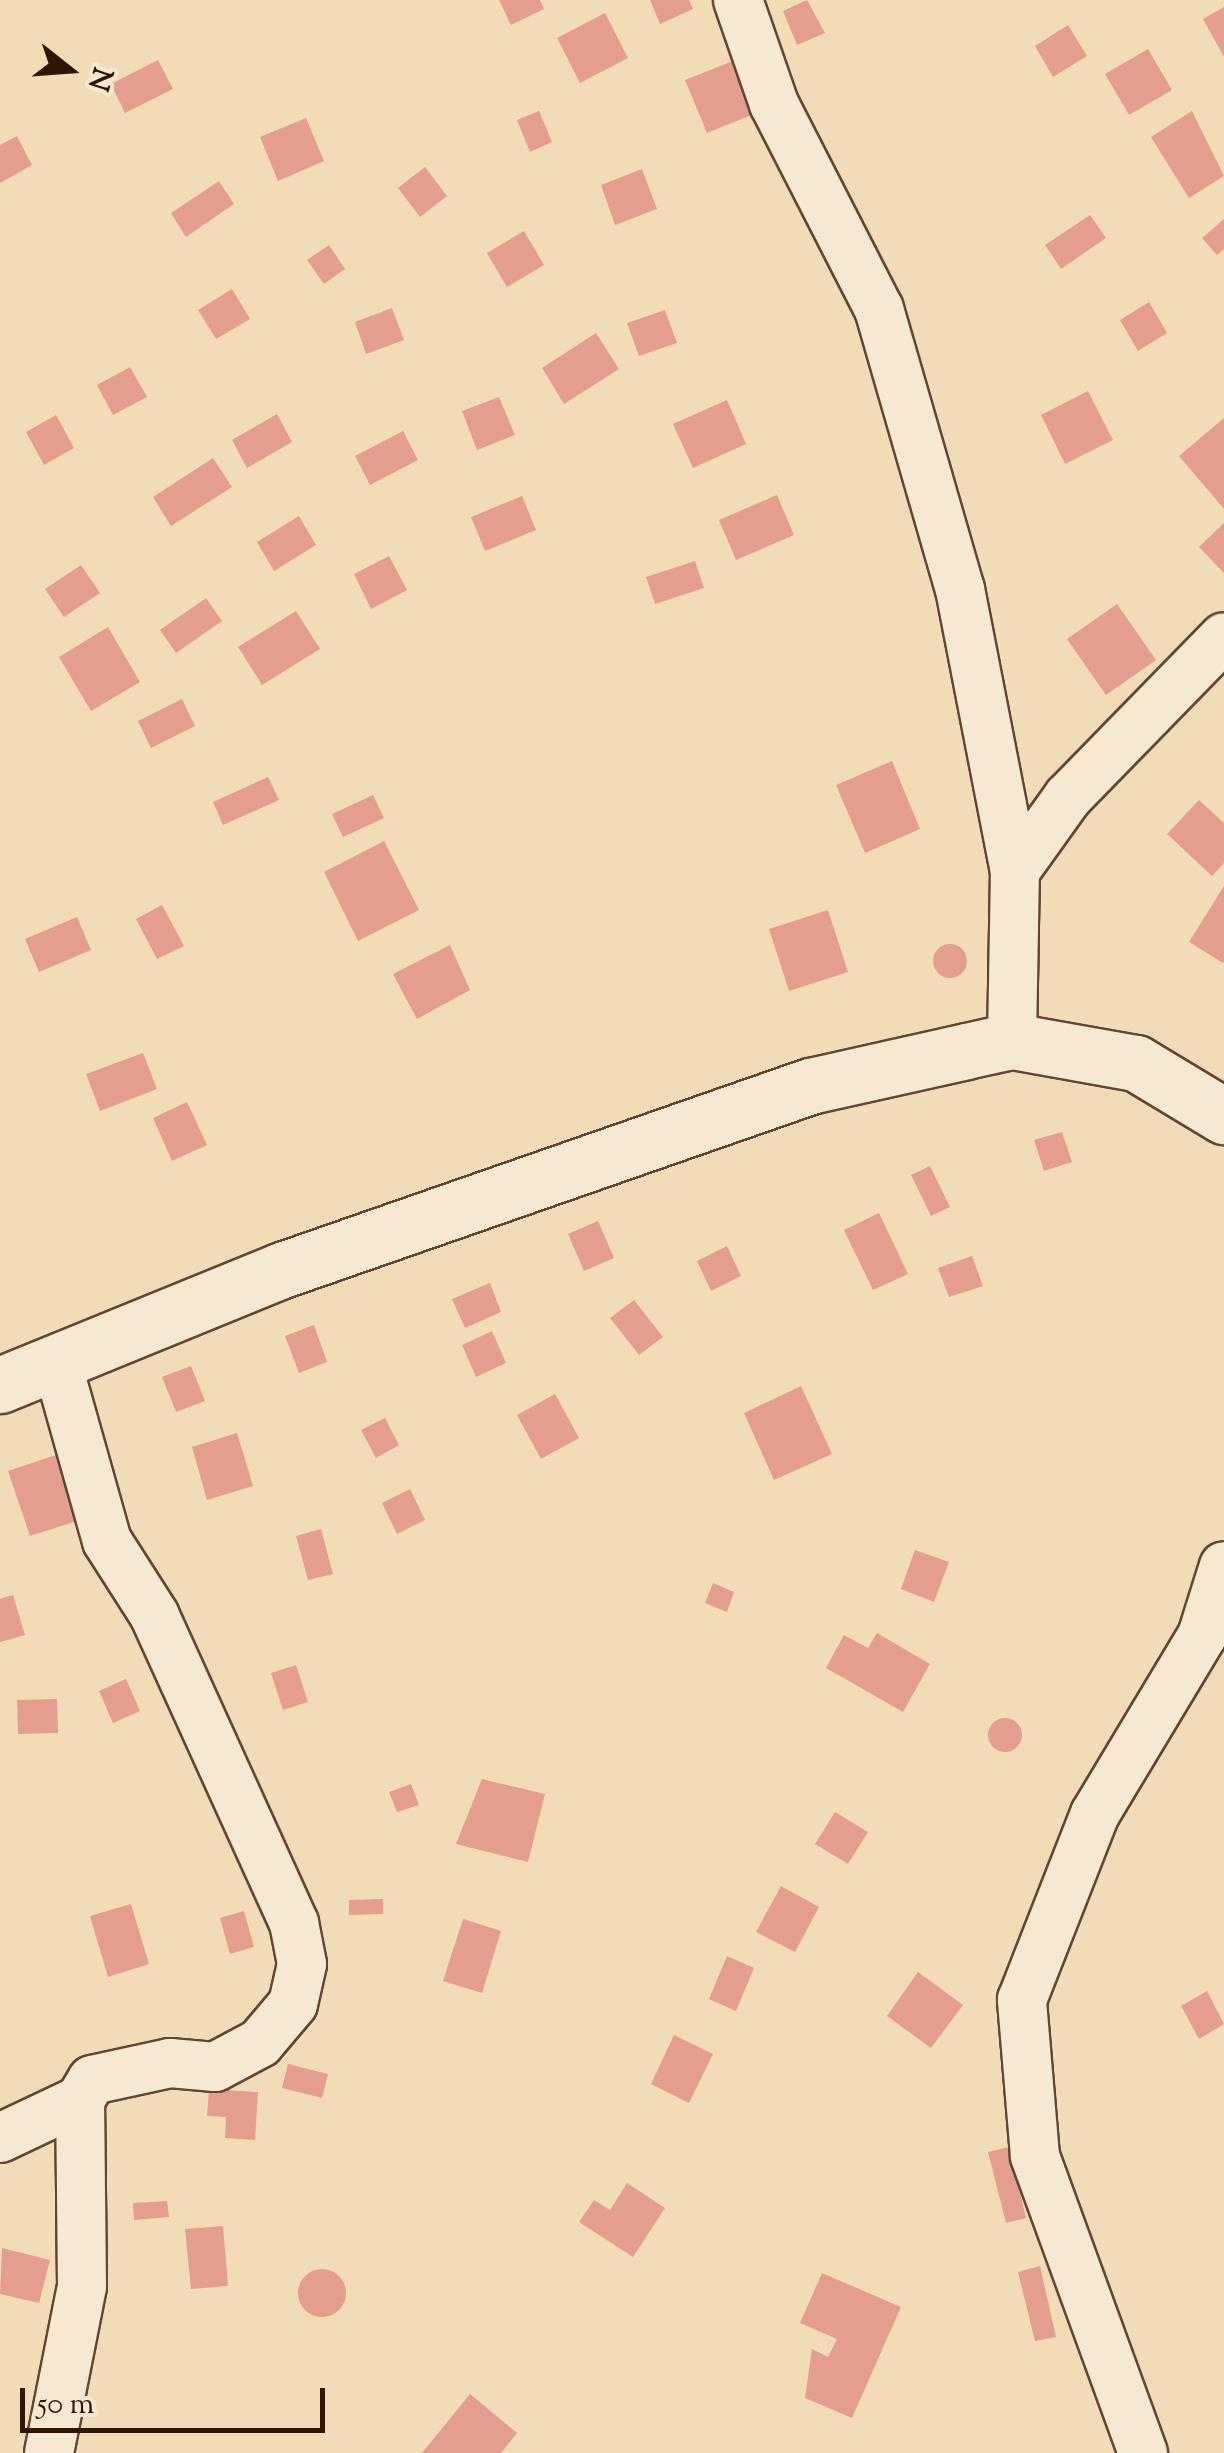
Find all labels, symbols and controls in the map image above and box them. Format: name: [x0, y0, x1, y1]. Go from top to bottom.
north arrow: [20, 20, 120, 120]
text: N: [76, 62, 121, 95]
scale bar: [25, 2368, 330, 2430]
text: 50 m: [37, 2384, 94, 2427]

